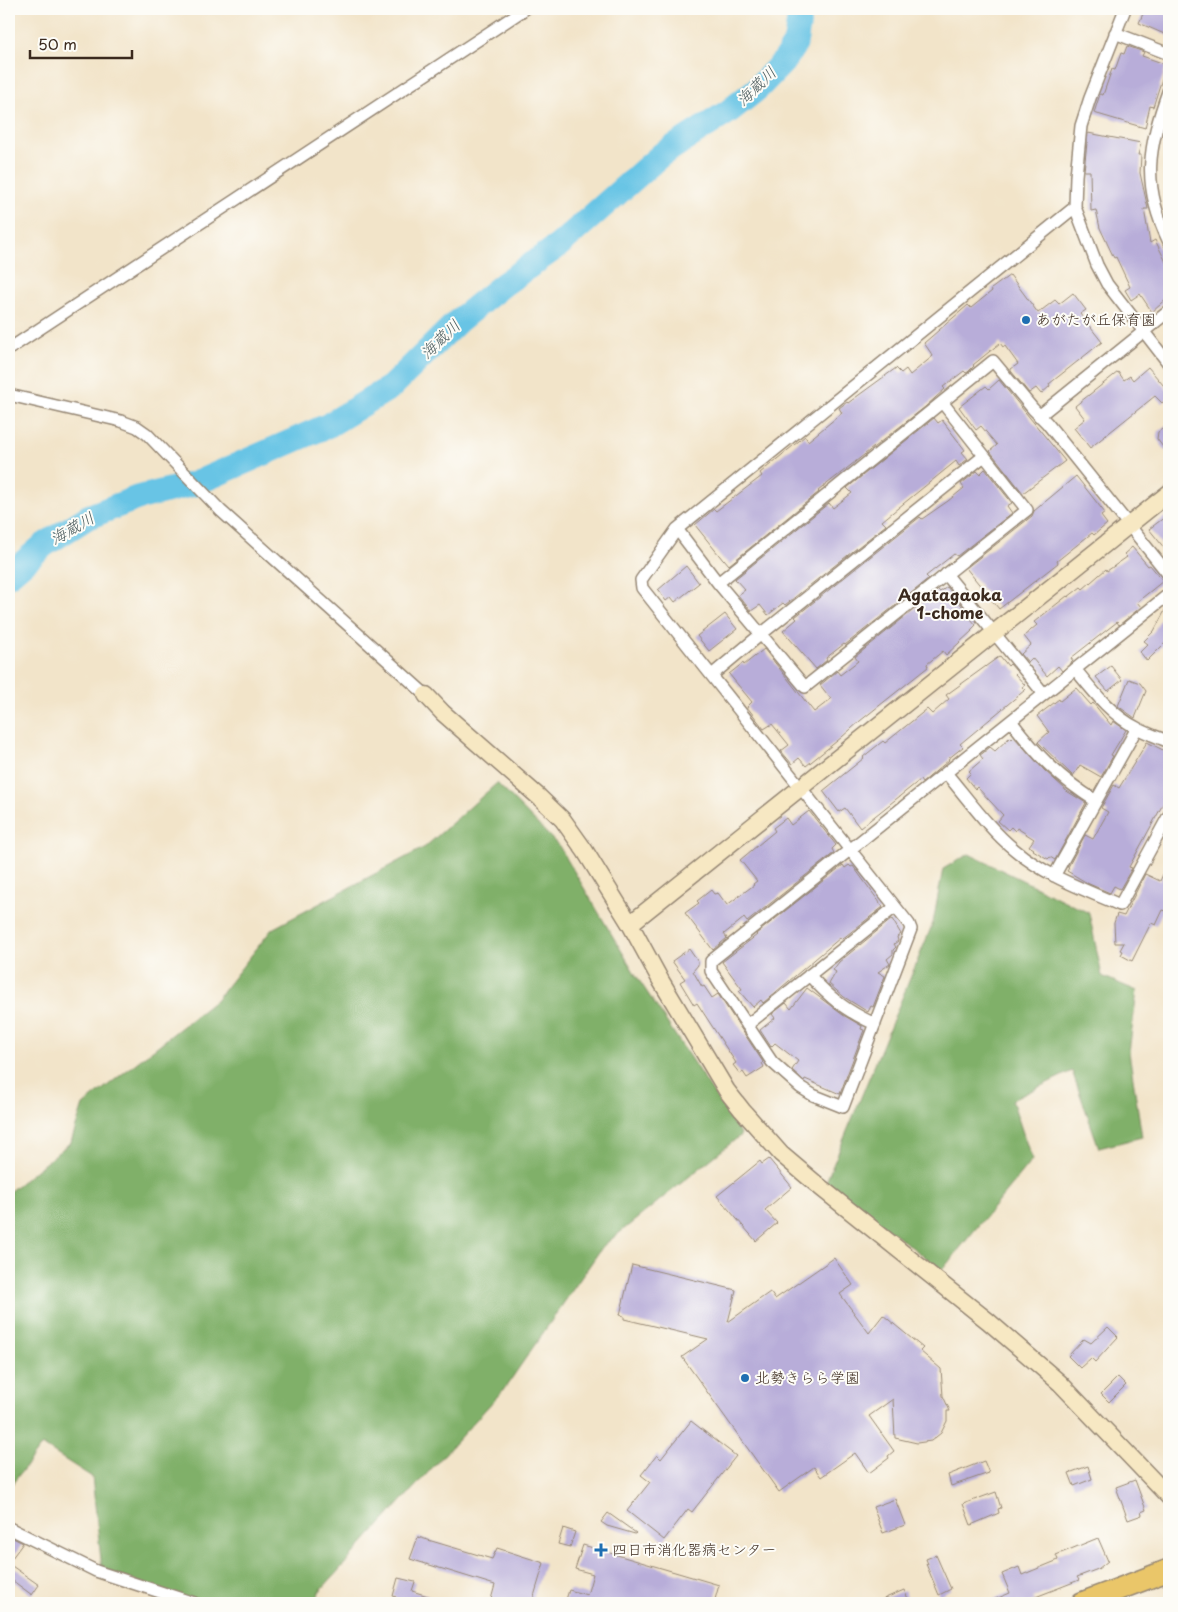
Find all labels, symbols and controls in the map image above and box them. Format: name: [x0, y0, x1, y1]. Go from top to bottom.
scale bar: [30, 28, 132, 60]
text: 50 m: [38, 32, 77, 55]
water label: 海蔵川: [730, 60, 781, 111]
place label: あがたが丘保育園: [1036, 307, 1156, 330]
water label: 海蔵川: [414, 313, 465, 364]
marker: あがたが丘保育園: [1020, 314, 1032, 326]
water label: 海蔵川: [45, 505, 98, 550]
district label: Agatagaoka 1-chome: [898, 582, 1002, 624]
place label: 北勢きらら学園: [755, 1365, 860, 1388]
marker: 北勢きらら学園: [739, 1372, 751, 1384]
place label: 四日市消化器病センター: [612, 1537, 776, 1560]
marker: 四日市消化器病センター: [594, 1543, 608, 1557]

